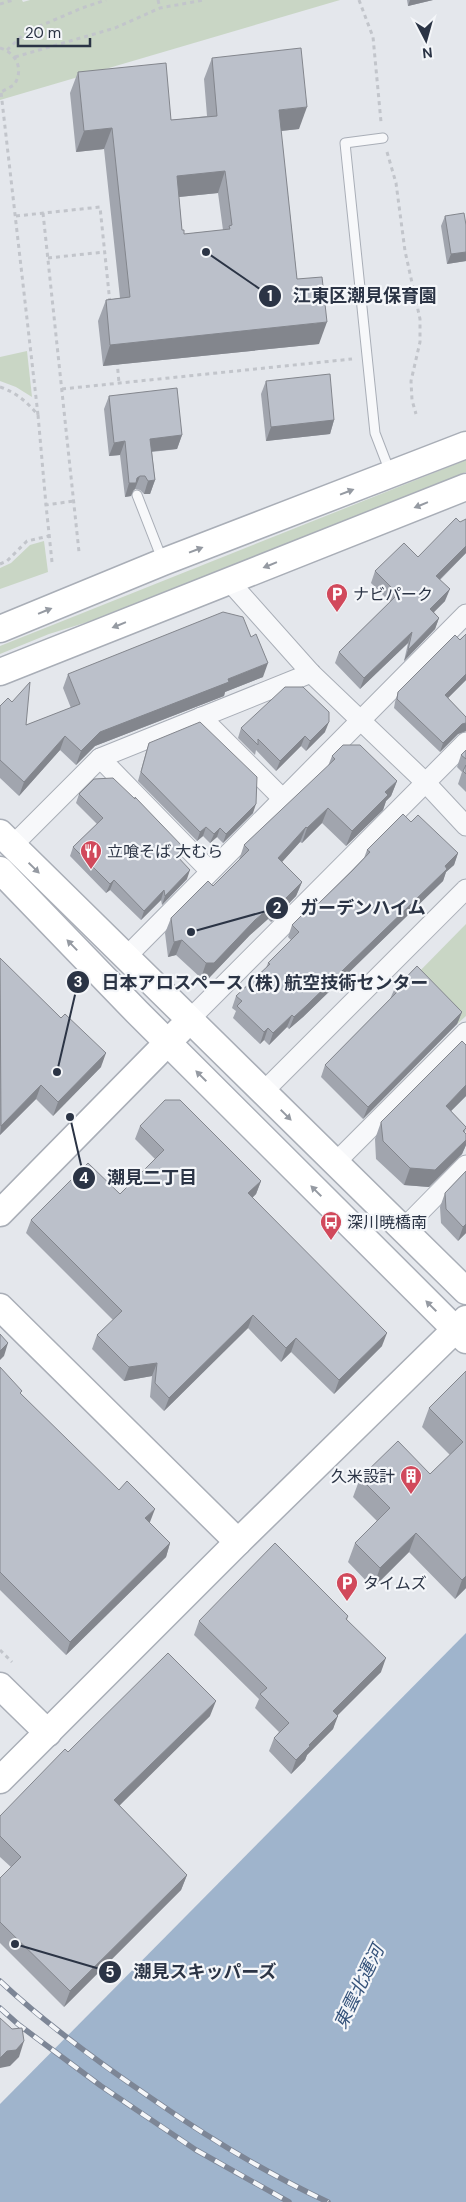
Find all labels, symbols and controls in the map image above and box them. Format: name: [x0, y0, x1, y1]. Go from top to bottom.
scale bar: [18, 15, 90, 47]
north arrow: [401, 15, 451, 65]
text: 20 m: [25, 23, 61, 43]
text: N: [421, 43, 433, 62]
callout: 江東区潮見保育園: [258, 279, 447, 312]
text: 江東区潮見保育園: [293, 284, 437, 308]
text: 1: [267, 286, 273, 306]
one-way arrow: [340, 487, 355, 495]
one-way arrow: [413, 501, 428, 509]
one-way arrow: [188, 546, 203, 553]
one-way arrow: [262, 561, 277, 569]
parking icon: ナビパーク: [325, 582, 349, 613]
place label: ナビパーク: [353, 584, 433, 605]
one-way arrow: [38, 606, 52, 614]
one-way arrow: [111, 622, 126, 629]
restaurant icon: 立喰そば 大むら: [79, 839, 103, 870]
place label: 立喰そば 大むら: [107, 841, 223, 862]
one-way arrow: [28, 862, 40, 874]
callout: ガーデンハイム: [265, 892, 436, 925]
text: ガーデンハイム: [300, 896, 426, 920]
text: 2: [273, 898, 282, 918]
one-way arrow: [66, 939, 78, 951]
callout: 日本アロスペース (株) 航空技術センター: [65, 966, 439, 999]
text: 日本アロスペース (株) 航空技術センター: [102, 971, 428, 995]
text: 3: [73, 972, 83, 992]
one-way arrow: [195, 1070, 207, 1082]
one-way arrow: [280, 1109, 292, 1121]
callout: 潮見二丁目: [72, 1161, 207, 1194]
text: 潮見二丁目: [107, 1166, 197, 1190]
text: 4: [79, 1168, 89, 1188]
one-way arrow: [310, 1185, 322, 1197]
bus stop icon: 深川暁橋南: [319, 1210, 343, 1241]
place label: 深川暁橋南: [347, 1212, 427, 1233]
one-way arrow: [425, 1300, 437, 1312]
building icon: 久米設計: [399, 1464, 423, 1495]
place label: 久米設計: [331, 1466, 395, 1487]
parking icon: タイムズ: [335, 1571, 359, 1602]
place label: タイムズ: [363, 1573, 427, 1594]
water label: 東雲北運河: [328, 1939, 391, 2033]
callout: 潮見スキッパーズ: [98, 1955, 287, 1988]
text: 潮見スキッパーズ: [133, 1960, 277, 1984]
text: 5: [105, 1962, 115, 1982]

